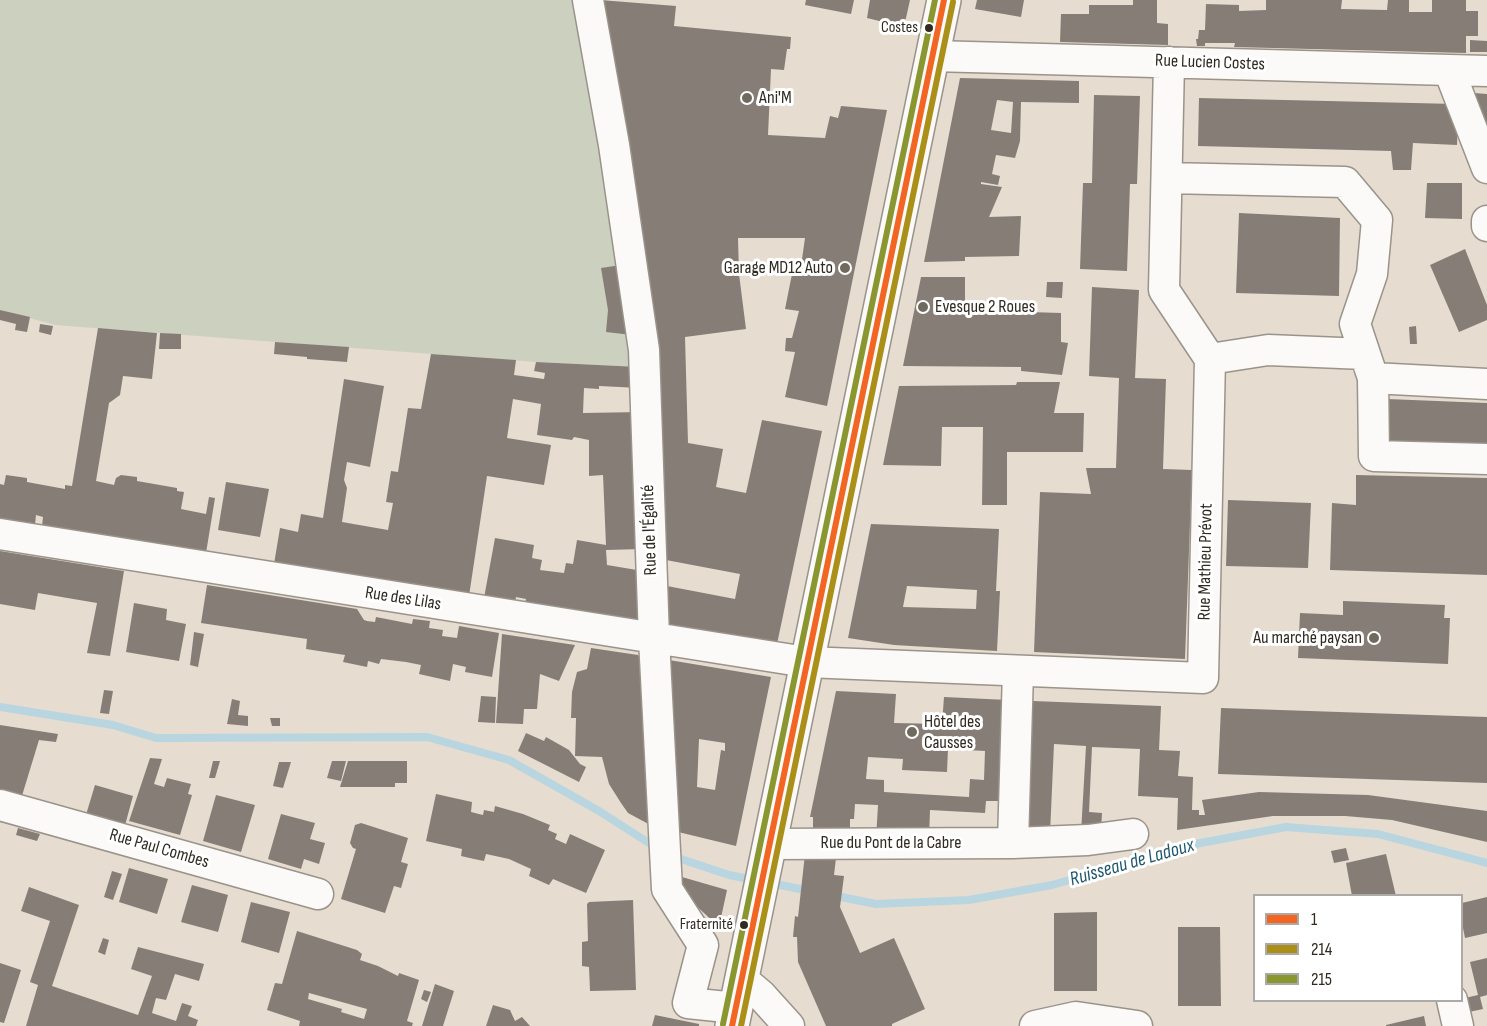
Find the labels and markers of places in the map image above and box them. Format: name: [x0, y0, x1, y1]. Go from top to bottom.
place label: Costes: [881, 18, 918, 38]
marker: Costes: [923, 22, 935, 34]
place label: Ani'M: [759, 87, 792, 109]
marker: Ani'M: [740, 91, 754, 105]
place label: Garage MD12 Auto: [724, 257, 833, 279]
marker: Garage MD12 Auto: [838, 261, 852, 275]
place label: Evesque 2 Roues: [935, 296, 1035, 318]
marker: Evesque 2 Roues: [916, 300, 930, 314]
place label: Au marché paysan: [1253, 627, 1362, 649]
marker: Au marché paysan: [1367, 631, 1381, 645]
place label: Hôtel des Causses: [924, 711, 981, 754]
marker: Hôtel des Causses: [905, 725, 919, 739]
place label: Fraternité: [680, 915, 733, 935]
marker: Fraternité: [738, 919, 750, 931]

